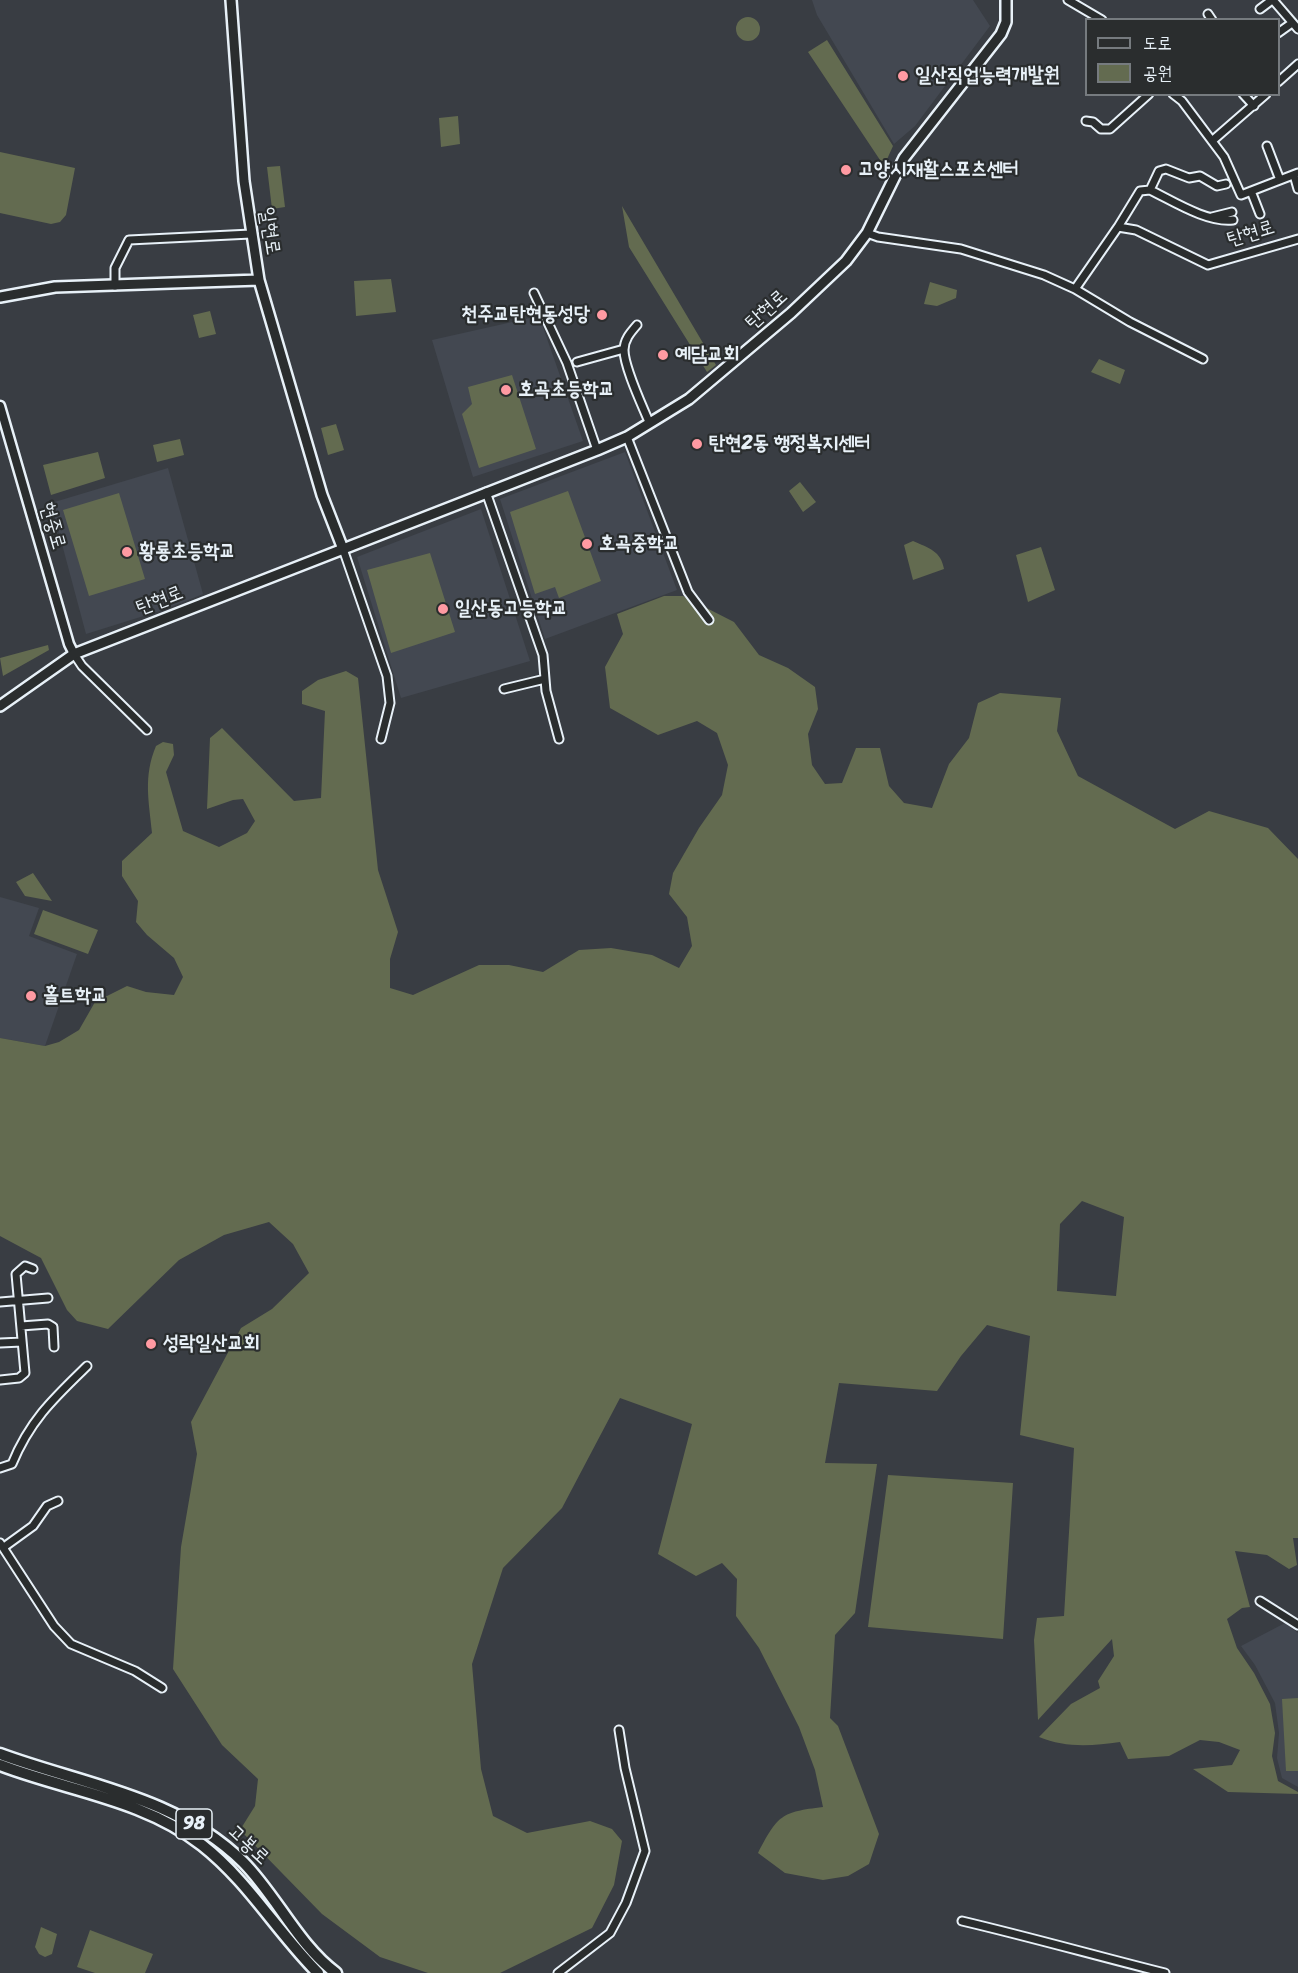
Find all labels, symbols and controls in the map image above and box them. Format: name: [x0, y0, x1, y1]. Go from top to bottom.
legend: [1085, 18, 1280, 96]
text: 도로: [1143, 27, 1172, 59]
text: 공원: [1143, 57, 1172, 89]
place label: 일산직업능력개발원: [915, 64, 1060, 88]
marker: 일산직업능력개발원: [896, 69, 910, 83]
place label: 고양시재활스포츠센터: [858, 158, 1019, 182]
marker: 고양시재활스포츠센터: [839, 163, 853, 177]
street label: 일현로: [253, 205, 285, 257]
street label: 탄현로: [1224, 215, 1278, 253]
street label: 탄현로: [741, 285, 793, 335]
place label: 천주교탄현동성당: [461, 303, 590, 327]
marker: 천주교탄현동성당: [595, 308, 609, 322]
place label: 예담교회: [675, 343, 739, 367]
marker: 예담교회: [656, 348, 670, 362]
place label: 호곡초등학교: [518, 378, 615, 402]
marker: 호곡초등학교: [499, 383, 513, 397]
place label: 탄현2동 행정복지센터: [709, 432, 871, 456]
marker: 탄현2동 행정복지센터: [690, 437, 704, 451]
street label: 현중로: [34, 499, 70, 553]
place label: 호곡중학교: [599, 532, 679, 556]
marker: 호곡중학교: [580, 537, 594, 551]
place label: 황룡초등학교: [139, 540, 236, 564]
marker: 황룡초등학교: [120, 545, 134, 559]
street label: 탄현로: [133, 581, 187, 621]
place label: 일산동고등학교: [455, 597, 568, 621]
marker: 일산동고등학교: [436, 602, 450, 616]
place label: 홀트학교: [43, 984, 107, 1008]
marker: 홀트학교: [24, 989, 38, 1003]
place label: 성락일산교회: [163, 1332, 260, 1356]
marker: 성락일산교회: [144, 1337, 158, 1351]
road number: 98: [176, 1809, 212, 1839]
street label: 고봉로: [222, 1820, 274, 1870]

